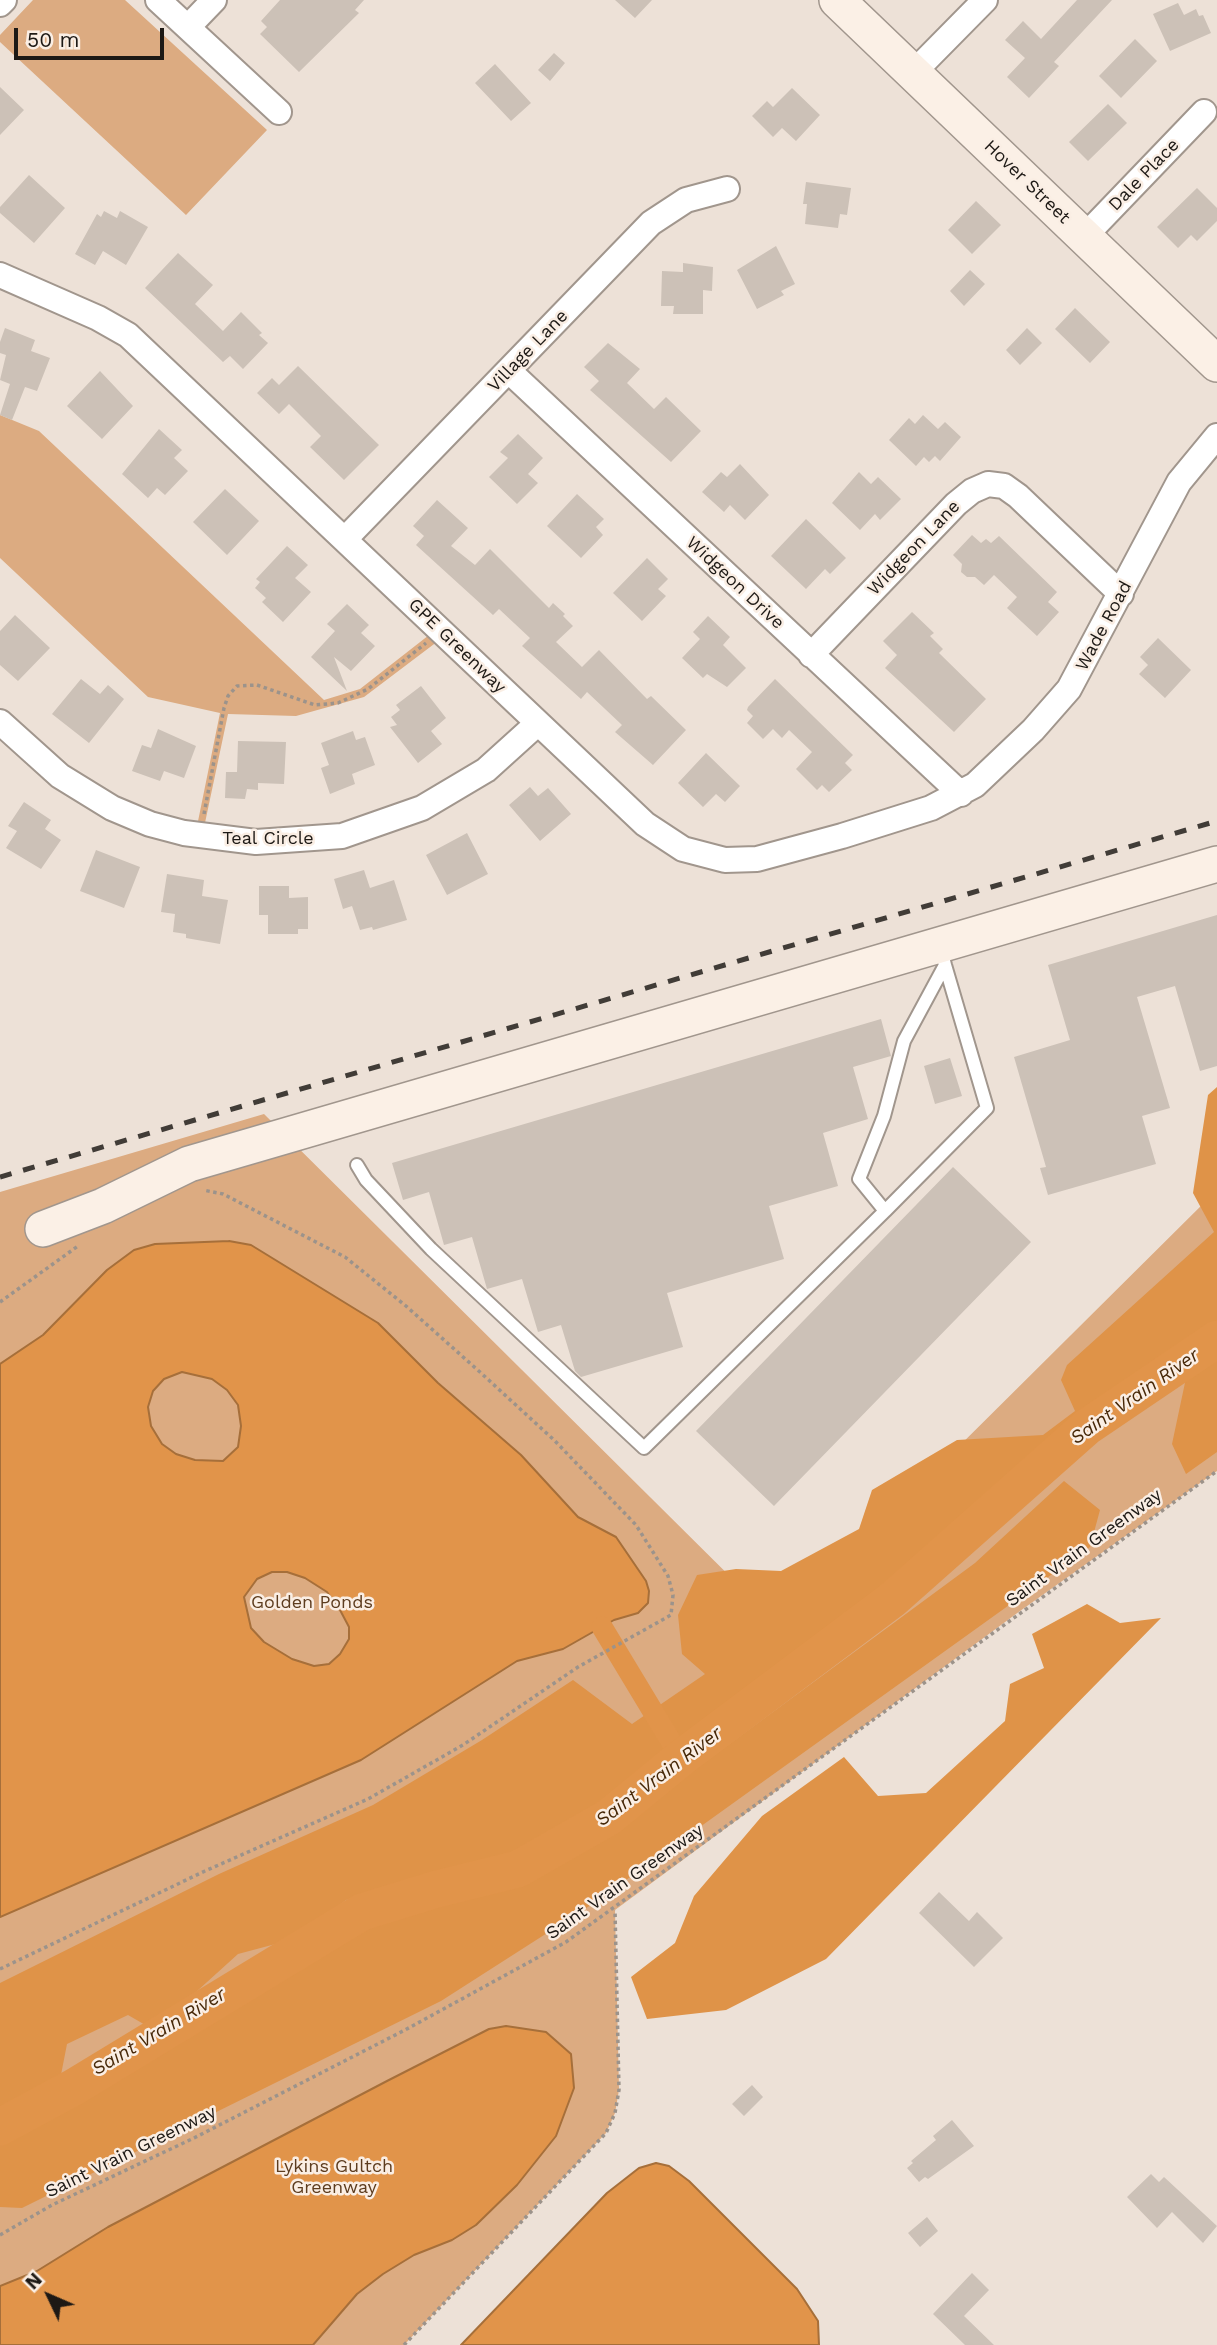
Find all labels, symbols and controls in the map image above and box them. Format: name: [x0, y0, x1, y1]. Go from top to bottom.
scale bar: [18, 14, 168, 58]
text: 50 m: [27, 27, 79, 52]
street label: Dale Place: [1104, 134, 1184, 216]
street label: Hover Street: [979, 136, 1075, 228]
street label: Village Lane: [483, 305, 573, 397]
street label: Widgeon Lane: [863, 496, 965, 600]
street label: Widgeon Drive: [681, 532, 789, 634]
street label: Wade Road: [1071, 577, 1137, 675]
street label: GPE Greenway: [404, 594, 510, 698]
street label: Teal Circle: [222, 828, 314, 850]
water label: Saint Vrain River: [1066, 1344, 1204, 1450]
street label: Saint Vrain Greenway: [1002, 1484, 1166, 1612]
park label: Golden Ponds: [251, 1592, 373, 1614]
water label: Saint Vrain River: [592, 1722, 726, 1832]
street label: Saint Vrain Greenway: [542, 1820, 708, 1944]
water label: Saint Vrain River: [88, 1983, 230, 2081]
street label: Saint Vrain Greenway: [42, 2101, 220, 2203]
park label: Lykins Gultch Greenway: [275, 2156, 393, 2198]
north arrow: [14, 2261, 84, 2331]
text: N: [20, 2268, 47, 2294]

